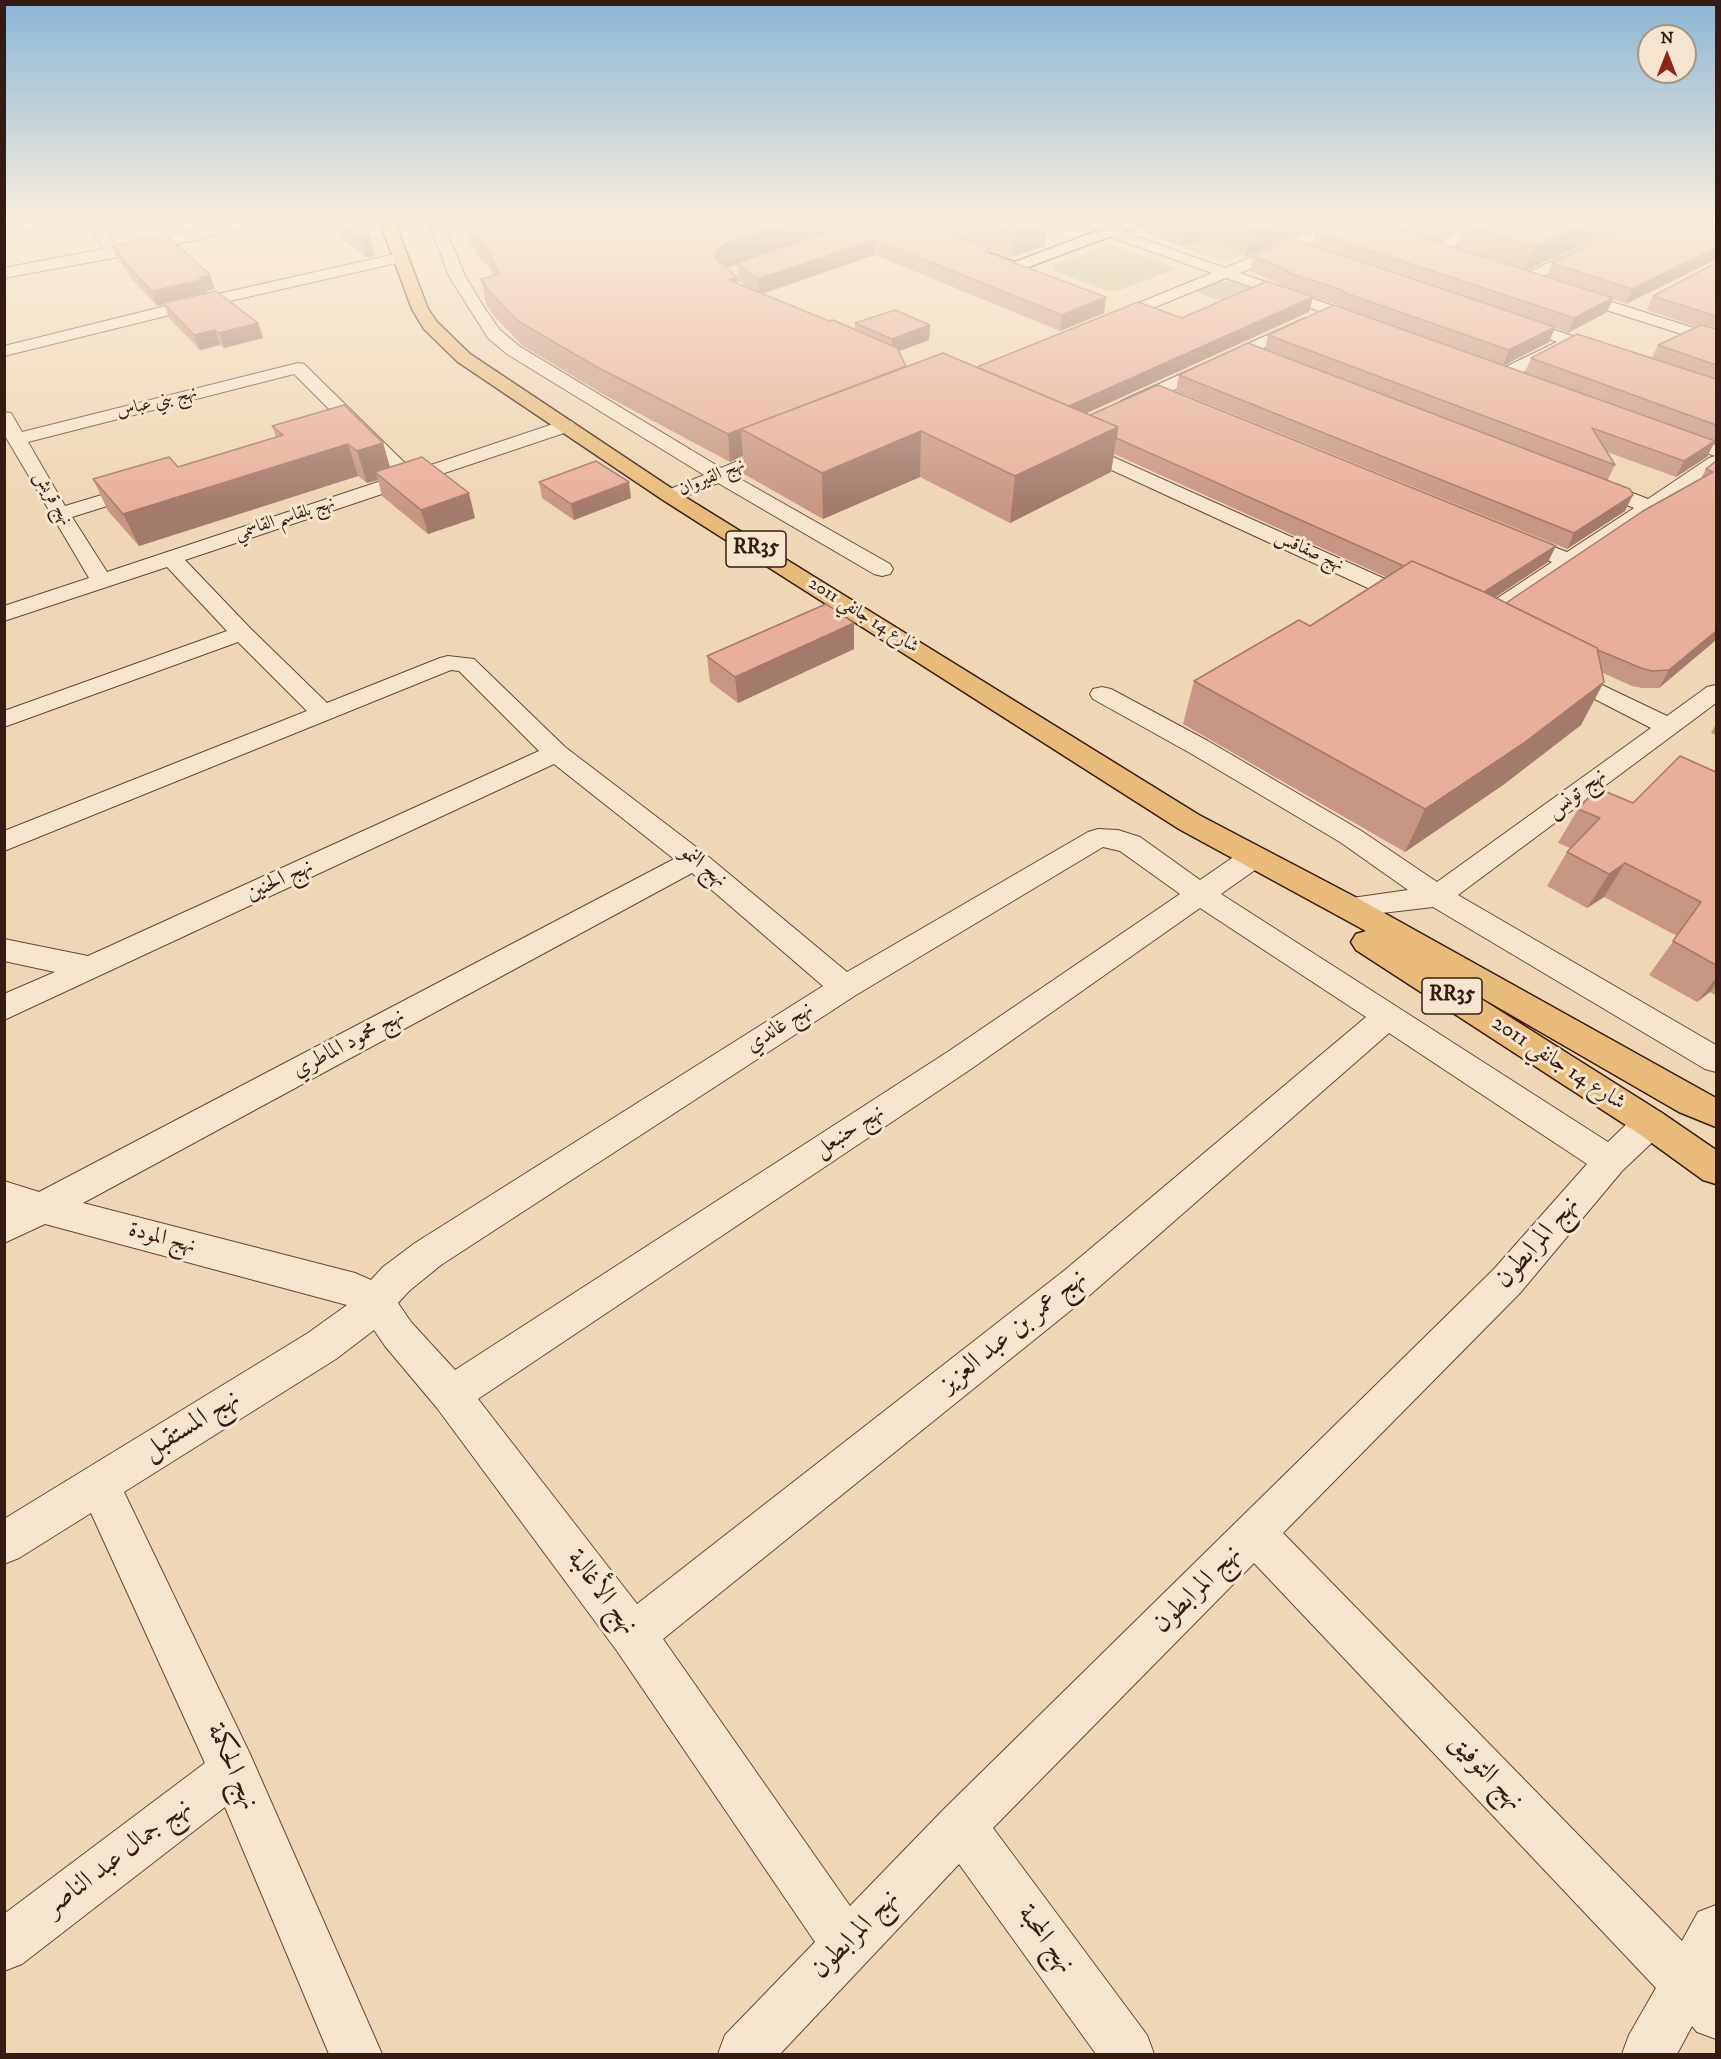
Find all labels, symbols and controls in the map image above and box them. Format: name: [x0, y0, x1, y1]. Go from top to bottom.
north arrow: [1637, 24, 1697, 84]
text: N: [1660, 28, 1674, 48]
street label: نهج بني عباس: [115, 383, 199, 423]
street label: نهج القيروان: [676, 454, 748, 502]
street label: نهج قريش: [28, 468, 76, 530]
street label: نهج بلقاسم القاسمي: [232, 493, 338, 545]
street label: نهج صفاقس: [1271, 527, 1347, 577]
road number: RR35: [726, 531, 786, 567]
street label: شارع 14 جانفي 2011: [804, 573, 922, 659]
street label: نهج تونس: [1542, 763, 1612, 825]
street label: نهج النمو: [674, 840, 732, 894]
street label: نهج الحنين: [242, 854, 318, 908]
road number: RR35: [1422, 978, 1482, 1014]
street label: نهج غاندي: [741, 996, 819, 1060]
street label: نهج محمود الماطري: [288, 1003, 410, 1085]
street label: شارع 14 جانفي 2011: [1486, 1011, 1630, 1117]
street label: نهج حنبعل: [810, 1100, 890, 1164]
street label: نهج المرابطون: [1489, 1190, 1587, 1296]
street label: نهج المودة: [125, 1217, 199, 1261]
street label: نهج عمر بن عبد العزيز: [934, 1263, 1094, 1401]
street label: نهج المستقبل: [137, 1383, 247, 1469]
street label: نهج المرابطون: [1147, 1539, 1249, 1641]
street label: نهج الأغالبة: [558, 1544, 644, 1642]
street label: نهج الحكمة: [198, 1719, 264, 1815]
street label: نهج التوفيق: [1440, 1728, 1530, 1818]
street label: نهج جمال عبد الناصر: [39, 1792, 199, 1924]
street label: نهج المرابطون: [805, 1883, 907, 1987]
street label: نهج المحبة: [1009, 1899, 1081, 1981]

